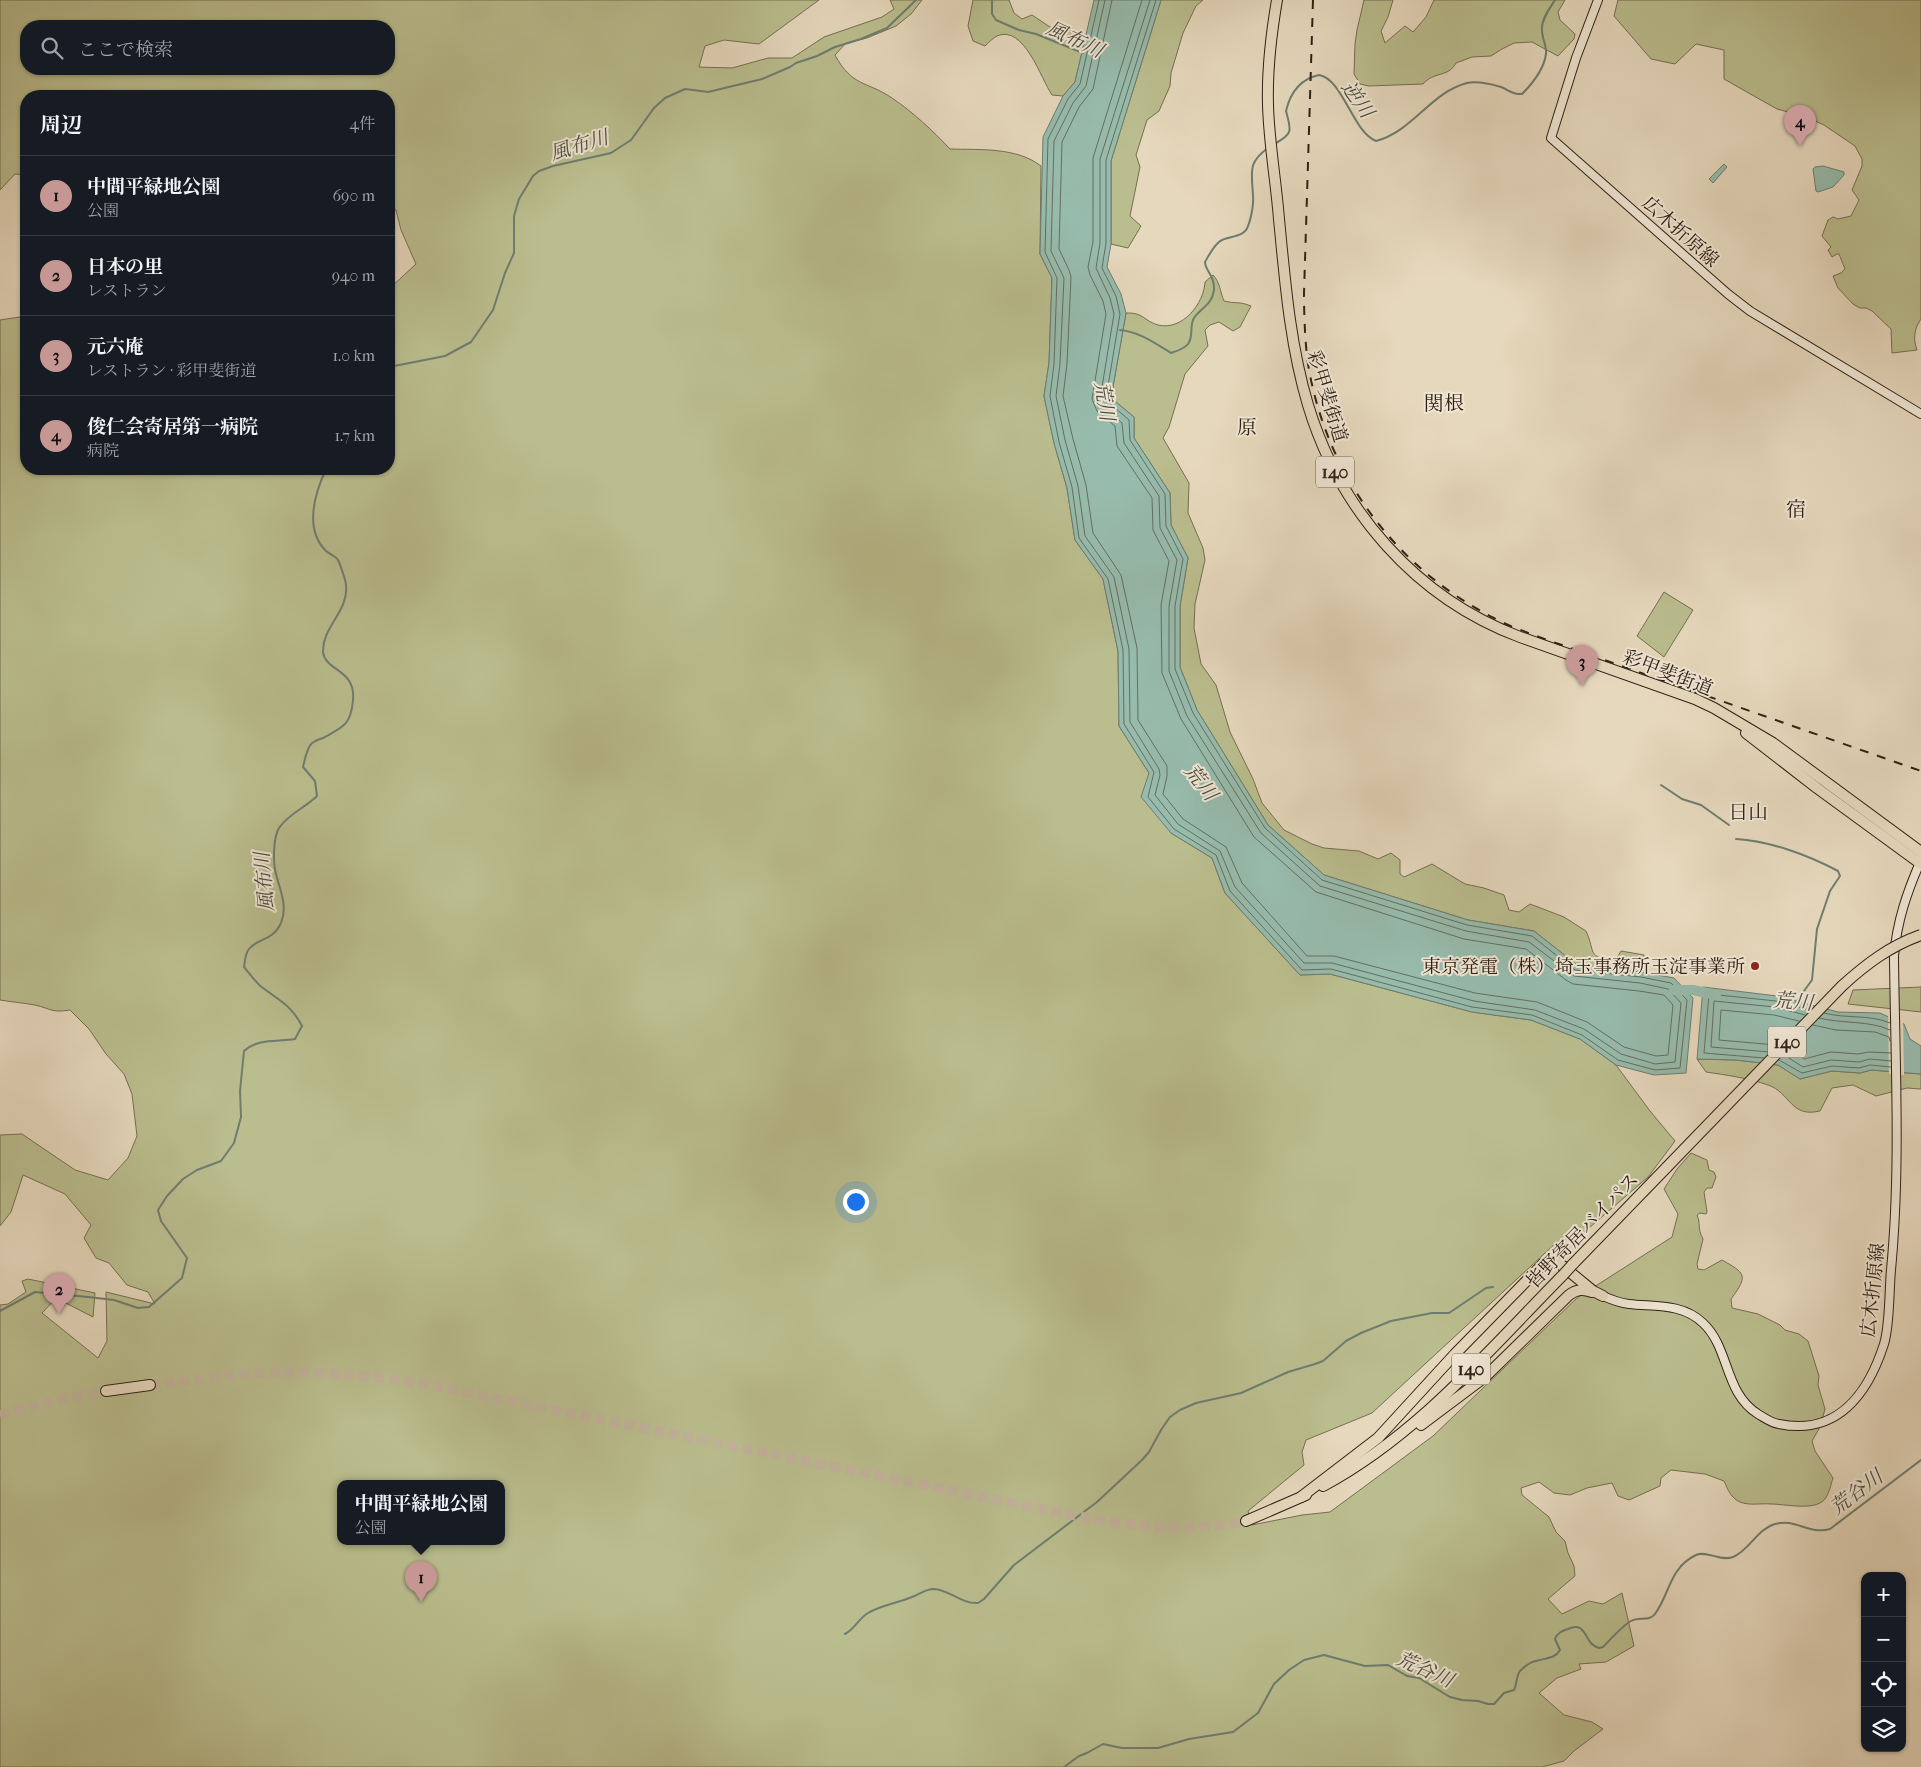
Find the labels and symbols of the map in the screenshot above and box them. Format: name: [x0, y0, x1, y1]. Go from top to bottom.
water label: 風布川: [1043, 16, 1109, 63]
water label: 逆川: [1337, 76, 1380, 124]
pin: 4: [1784, 105, 1816, 146]
water label: 風布川: [547, 125, 613, 165]
street label: 広木折原線: [1638, 192, 1723, 272]
street label: 彩甲斐街道: [1303, 348, 1351, 445]
water label: 荒川: [1090, 380, 1119, 425]
district label: 関根: [1424, 392, 1464, 415]
district label: 原: [1237, 416, 1257, 439]
road number: 140: [1316, 457, 1354, 488]
district label: 宿: [1786, 498, 1806, 521]
pin: 3: [1566, 645, 1598, 686]
street label: 彩甲斐街道: [1619, 646, 1716, 700]
water label: 荒川: [1179, 759, 1223, 807]
district label: 日山: [1728, 801, 1768, 824]
water label: 風布川: [250, 849, 279, 913]
place label: 東京発電（株）埼玉事務所玉淀事業所: [1422, 956, 1745, 978]
marker: 東京発電（株）埼玉事務所玉淀事業所: [1749, 960, 1761, 972]
water label: 荒川: [1772, 988, 1816, 1015]
road number: 140: [1768, 1026, 1806, 1058]
street label: 皆野寄居バイパス: [1522, 1169, 1643, 1293]
your location: [843, 1189, 869, 1215]
street label: 広木折原線: [1857, 1242, 1889, 1339]
pin: 2: [43, 1273, 75, 1314]
road number: 140: [1452, 1354, 1490, 1385]
water label: 荒谷川: [1825, 1464, 1889, 1520]
pin: 1: [405, 1561, 437, 1602]
water label: 荒谷川: [1393, 1647, 1459, 1693]

